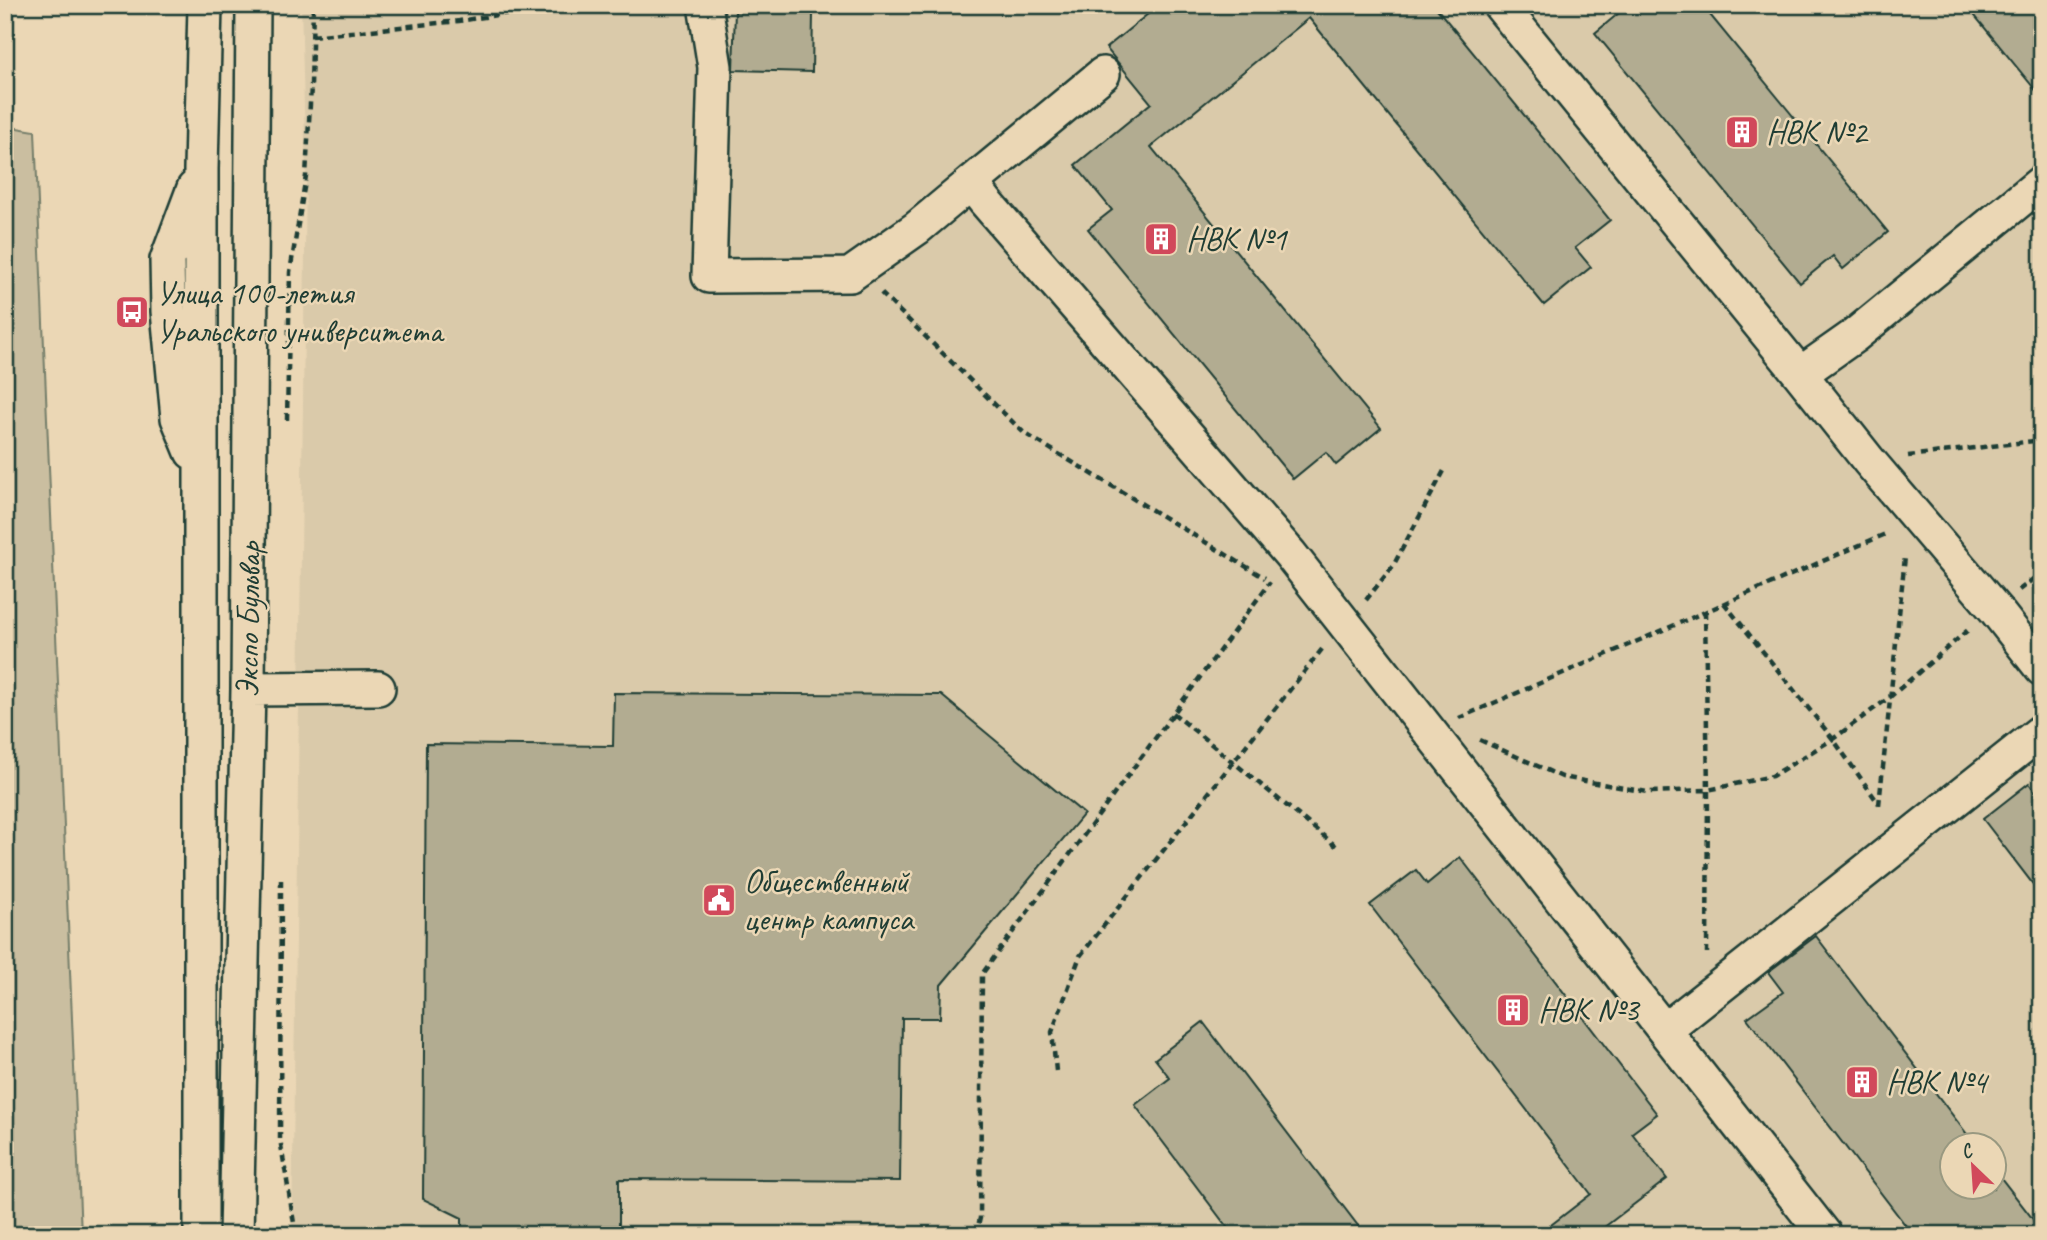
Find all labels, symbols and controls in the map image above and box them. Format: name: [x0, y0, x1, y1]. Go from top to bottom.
place label: НВК №2: [1766, 111, 1870, 153]
building icon: НВК №2: [1723, 113, 1761, 151]
place label: НВК №1: [1186, 218, 1289, 260]
building icon: НВК №1: [1142, 220, 1180, 258]
place label: Улица 100-летия Уральского университета: [156, 272, 445, 352]
bus stop icon: Улица 100-летия Уральского университета: [113, 293, 151, 331]
street label: Экспо Бульвар: [226, 540, 270, 699]
place label: Общественный центр кампуса: [744, 860, 916, 940]
public building icon: Общественный центр кампуса: [700, 881, 738, 919]
place label: НВК №3: [1538, 989, 1641, 1031]
building icon: НВК №3: [1494, 991, 1532, 1029]
place label: НВК №4: [1886, 1061, 1990, 1103]
building icon: НВК №4: [1843, 1063, 1881, 1101]
north arrow: [1938, 1132, 2008, 1202]
text: С: [1957, 1138, 1978, 1164]

